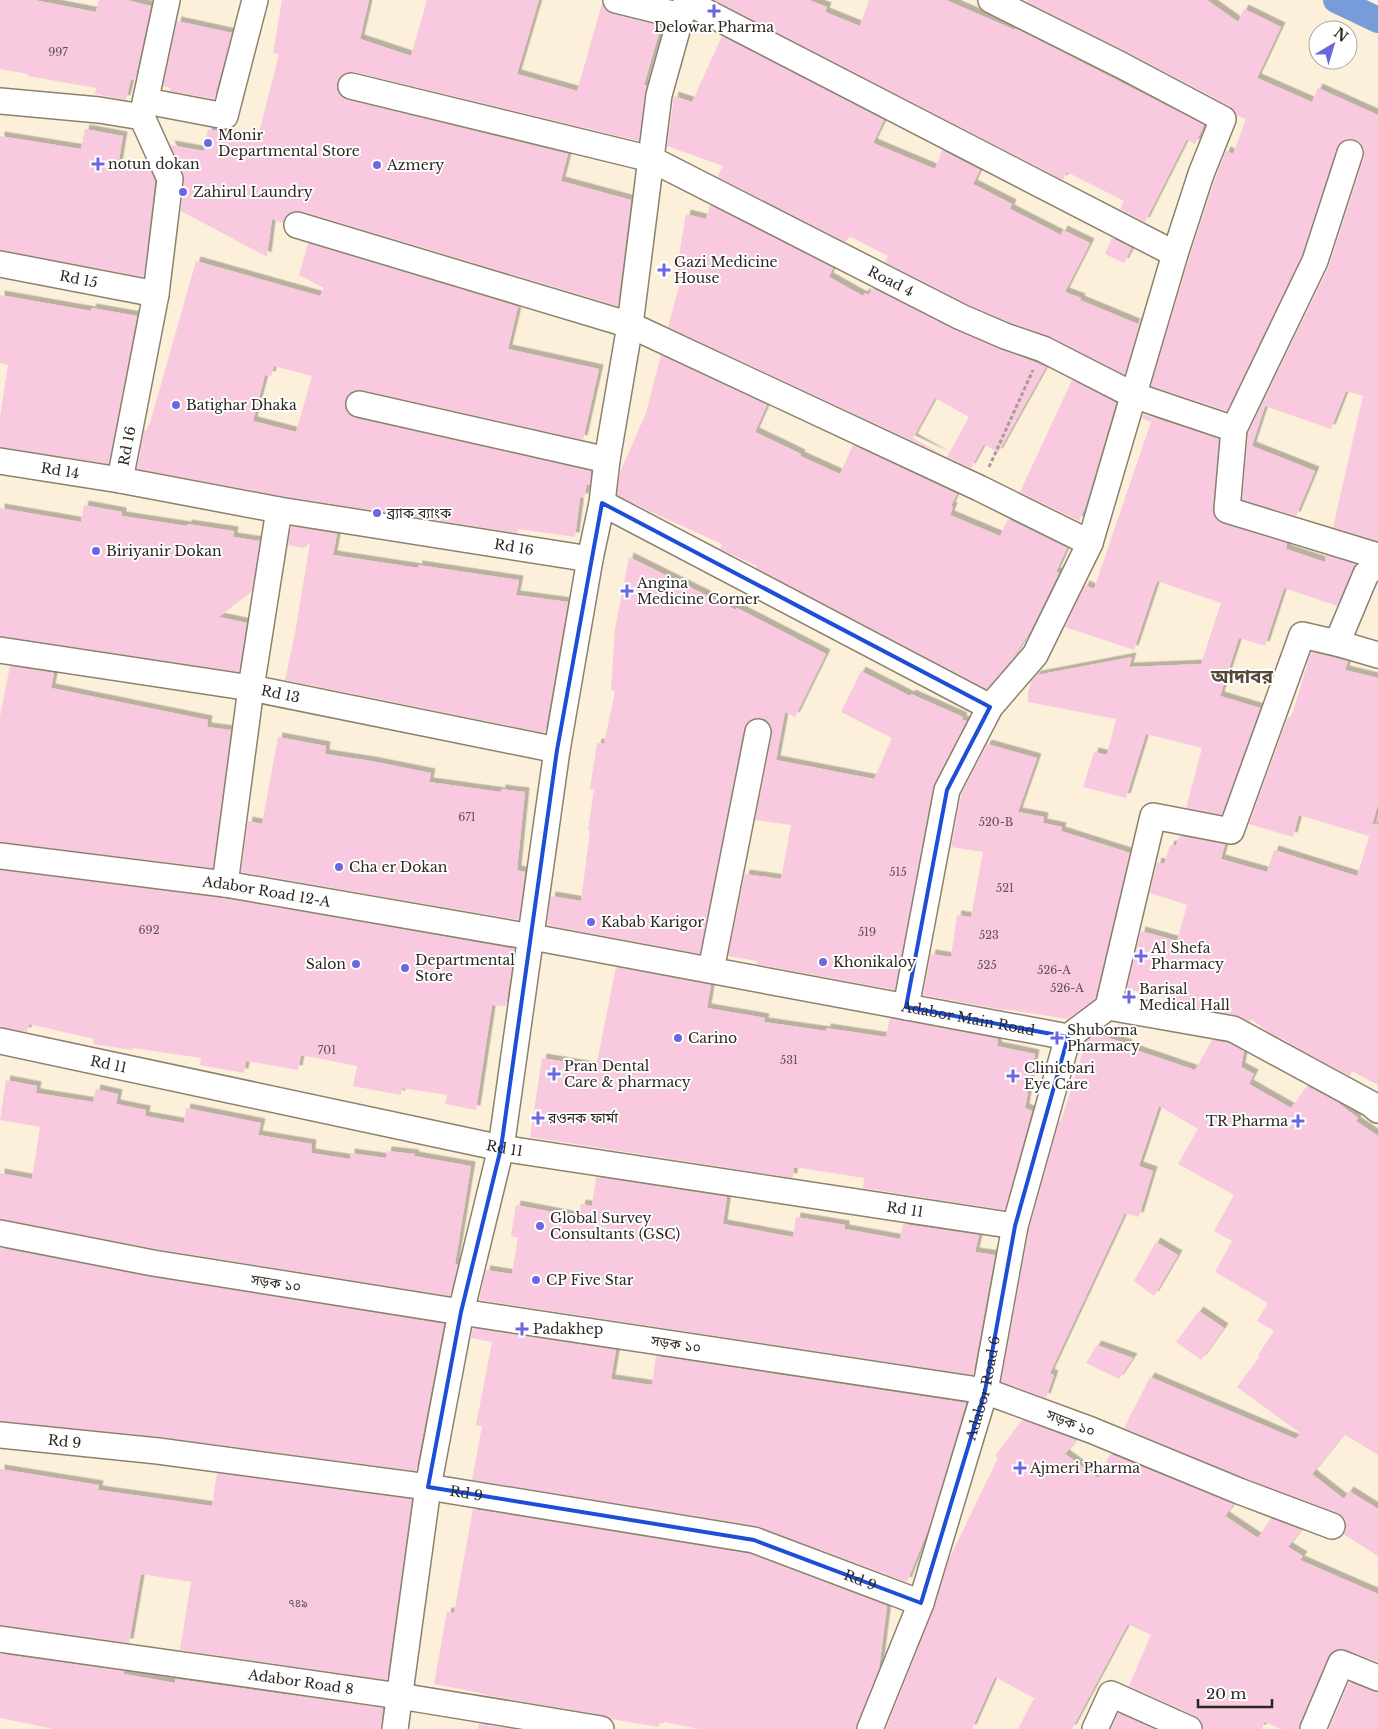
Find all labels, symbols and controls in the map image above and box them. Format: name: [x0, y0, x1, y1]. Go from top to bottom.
marker: Delowar Pharma: [708, 5, 720, 17]
place label: Delowar Pharma: [654, 18, 774, 36]
north arrow: [1308, 20, 1358, 70]
text: N: [1330, 24, 1352, 46]
house number: 997: [48, 45, 68, 59]
place label: Monir Departmental Store: [218, 126, 360, 160]
marker: Monir Departmental Store: [202, 137, 214, 149]
place label: notun dokan: [108, 155, 200, 173]
place label: Azmery: [386, 156, 444, 174]
marker: notun dokan: [92, 158, 104, 170]
marker: Azmery: [371, 159, 383, 171]
place label: Zahirul Laundry: [193, 183, 313, 201]
marker: Zahirul Laundry: [177, 186, 189, 198]
place label: Gazi Medicine House: [674, 253, 778, 287]
street label: Road 4: [865, 262, 917, 301]
marker: Gazi Medicine House: [658, 264, 670, 276]
street label: Rd 15: [58, 267, 99, 292]
place label: Batighar Dhaka: [186, 396, 297, 414]
marker: Batighar Dhaka: [170, 399, 182, 411]
street label: Rd 16: [114, 425, 140, 467]
street label: Rd 14: [40, 459, 81, 482]
place label: ব্র্যাক ব্যাংক: [386, 504, 452, 522]
marker: ব্র্যাক ব্যাংক: [371, 507, 383, 519]
street label: Rd 16: [493, 535, 535, 559]
place label: Biriyanir Dokan: [106, 542, 222, 560]
marker: Biriyanir Dokan: [90, 545, 102, 557]
place label: Angina Medicine Corner: [636, 574, 760, 608]
marker: Angina Medicine Corner: [621, 585, 633, 597]
district label: আদাবর: [1210, 665, 1274, 688]
street label: Rd 13: [260, 681, 302, 707]
house number: 671: [458, 810, 476, 824]
house number: 520-B: [979, 815, 1013, 829]
place label: Cha er Dokan: [349, 858, 448, 876]
marker: Cha er Dokan: [333, 861, 345, 873]
house number: 515: [889, 865, 907, 879]
street label: Adabor Road 12-A: [200, 872, 332, 911]
house number: 521: [996, 881, 1014, 895]
place label: Kabab Karigor: [601, 913, 704, 931]
marker: Kabab Karigor: [585, 916, 597, 928]
house number: 692: [139, 923, 160, 937]
house number: 519: [858, 925, 876, 939]
house number: 523: [979, 928, 999, 942]
place label: Al Shefa Pharmacy: [1150, 939, 1224, 973]
marker: Al Shefa Pharmacy: [1135, 950, 1147, 962]
place label: Departmental Store: [415, 951, 515, 985]
place label: Khonikaloy: [833, 953, 916, 971]
place label: Salon: [306, 955, 346, 973]
marker: Khonikaloy: [817, 956, 829, 968]
marker: Salon: [350, 958, 362, 970]
house number: 525: [977, 958, 997, 972]
marker: Departmental Store: [399, 962, 411, 974]
house number: 526-A: [1037, 963, 1071, 977]
place label: Barisal Medical Hall: [1139, 980, 1230, 1014]
house number: 526-A: [1050, 981, 1084, 995]
marker: Barisal Medical Hall: [1123, 991, 1135, 1003]
street label: Adabor Main Road: [899, 997, 1037, 1040]
place label: Shuborna Pharmacy: [1067, 1021, 1140, 1055]
place label: Carino: [688, 1029, 737, 1047]
marker: Carino: [672, 1032, 684, 1044]
marker: Shuborna Pharmacy: [1051, 1032, 1063, 1044]
house number: 701: [318, 1043, 336, 1057]
street label: Rd 11: [89, 1052, 128, 1077]
house number: 531: [780, 1053, 798, 1067]
place label: Pran Dental Care & pharmacy: [564, 1057, 691, 1091]
place label: Clinicbari Eye Care: [1024, 1059, 1095, 1093]
marker: Pran Dental Care & pharmacy: [548, 1068, 560, 1080]
marker: Clinicbari Eye Care: [1006, 1069, 1020, 1083]
place label: রওনক ফার্মা: [547, 1109, 618, 1127]
marker: রওনক ফার্মা: [532, 1112, 544, 1124]
place label: TR Pharma: [1206, 1112, 1288, 1130]
marker: TR Pharma: [1292, 1115, 1304, 1127]
street label: Rd 11: [485, 1136, 524, 1160]
street label: Rd 11: [885, 1198, 925, 1221]
place label: Global Survey Consultants (GSC): [550, 1209, 680, 1243]
marker: Global Survey Consultants (GSC): [534, 1220, 546, 1232]
street label: সড়ক ১০: [249, 1270, 302, 1296]
place label: CP Five Star: [546, 1271, 634, 1289]
marker: CP Five Star: [530, 1274, 542, 1286]
place label: Padakhep: [533, 1320, 603, 1338]
marker: Padakhep: [515, 1322, 529, 1336]
street label: সড়ক ১০: [649, 1331, 702, 1357]
street label: Adabor Road 6: [961, 1334, 1004, 1443]
street label: সড়ক ১০: [1043, 1405, 1098, 1440]
street label: Rd 9: [47, 1431, 82, 1452]
place label: Ajmeri Pharma: [1029, 1459, 1140, 1477]
marker: Ajmeri Pharma: [1014, 1462, 1026, 1474]
street label: Rd 9: [448, 1482, 484, 1505]
street label: Rd 9: [841, 1566, 879, 1594]
house number: ৭৪৯: [288, 1596, 308, 1610]
street label: Adabor Road 8: [246, 1665, 355, 1698]
scale bar: [1198, 1676, 1272, 1708]
text: 20 m: [1206, 1684, 1246, 1703]

